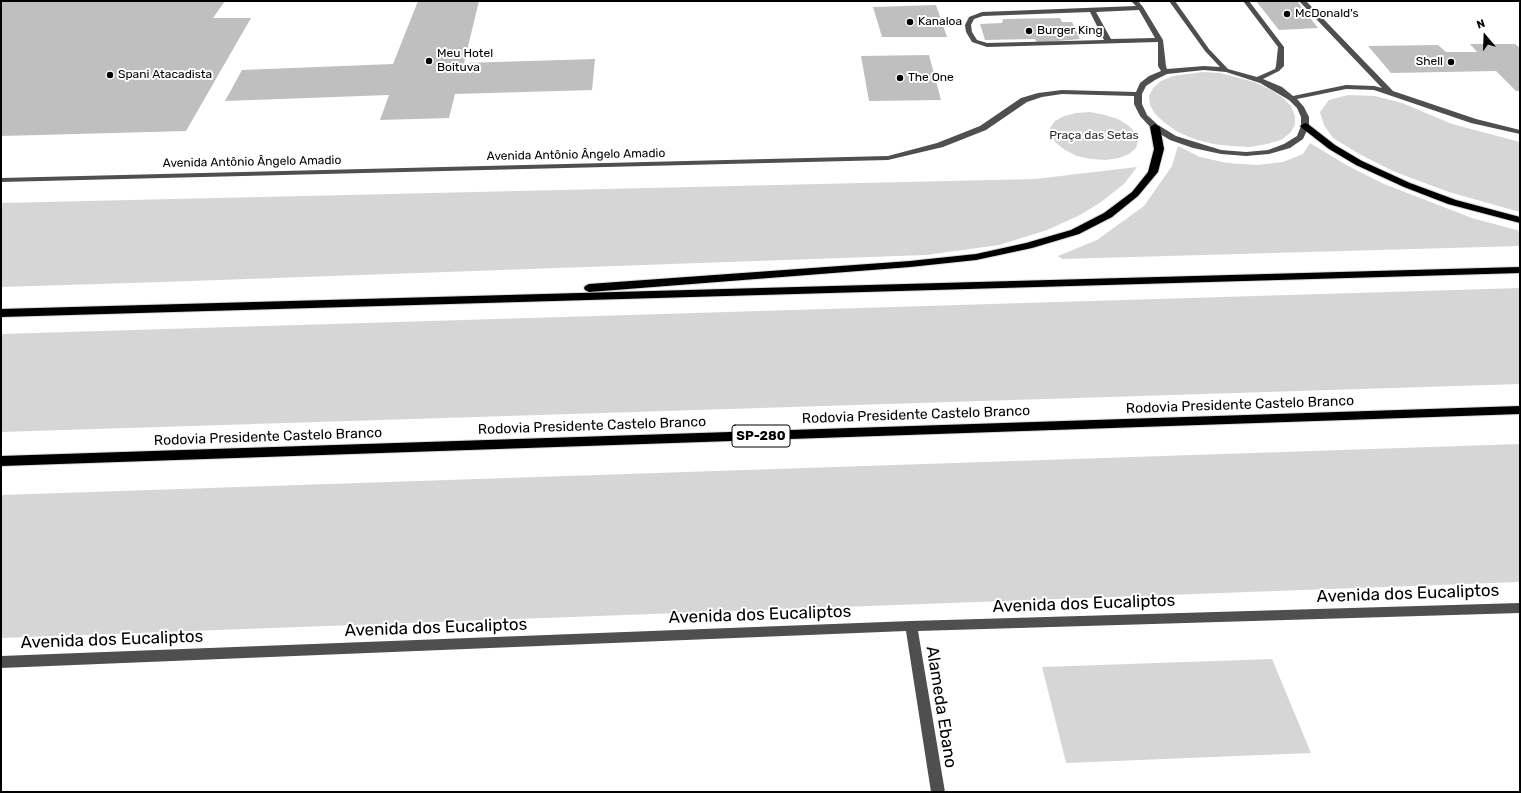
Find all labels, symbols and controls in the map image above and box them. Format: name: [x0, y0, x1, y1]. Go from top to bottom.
place label: McDonald's: [1295, 7, 1359, 21]
marker: McDonald's: [1282, 9, 1292, 19]
place label: Kanaloa: [918, 15, 962, 29]
north arrow: [1465, 16, 1505, 56]
marker: Kanaloa: [905, 17, 915, 27]
text: N: [1475, 17, 1487, 32]
place label: Burger King: [1037, 24, 1103, 38]
marker: Burger King: [1024, 26, 1034, 36]
place label: Meu Hotel Boituva: [437, 47, 493, 75]
place label: Shell: [1416, 55, 1443, 69]
marker: Meu Hotel Boituva: [424, 56, 434, 66]
marker: Shell: [1446, 57, 1456, 67]
place label: Spani Atacadista: [118, 68, 212, 82]
marker: Spani Atacadista: [105, 70, 115, 80]
place label: The One: [908, 71, 954, 85]
marker: The One: [895, 73, 905, 83]
park label: Praça das Setas: [1049, 129, 1139, 143]
street label: Avenida Antônio Ângelo Amadio: [487, 146, 665, 164]
street label: Avenida Antônio Ângelo Amadio: [163, 153, 341, 171]
street label: Rodovia Presidente Castelo Branco: [1126, 393, 1354, 417]
street label: Rodovia Presidente Castelo Branco: [802, 403, 1030, 427]
street label: Rodovia Presidente Castelo Branco: [478, 414, 706, 438]
street label: Rodovia Presidente Castelo Branco: [154, 425, 382, 449]
road number: SP-280: [732, 425, 790, 447]
street label: Avenida dos Eucaliptos: [1316, 581, 1500, 607]
street label: Avenida dos Eucaliptos: [992, 591, 1176, 617]
street label: Avenida dos Eucaliptos: [668, 602, 852, 628]
street label: Avenida dos Eucaliptos: [344, 615, 528, 641]
street label: Avenida dos Eucaliptos: [20, 627, 204, 653]
street label: Alameda Ebano: [921, 645, 961, 769]

